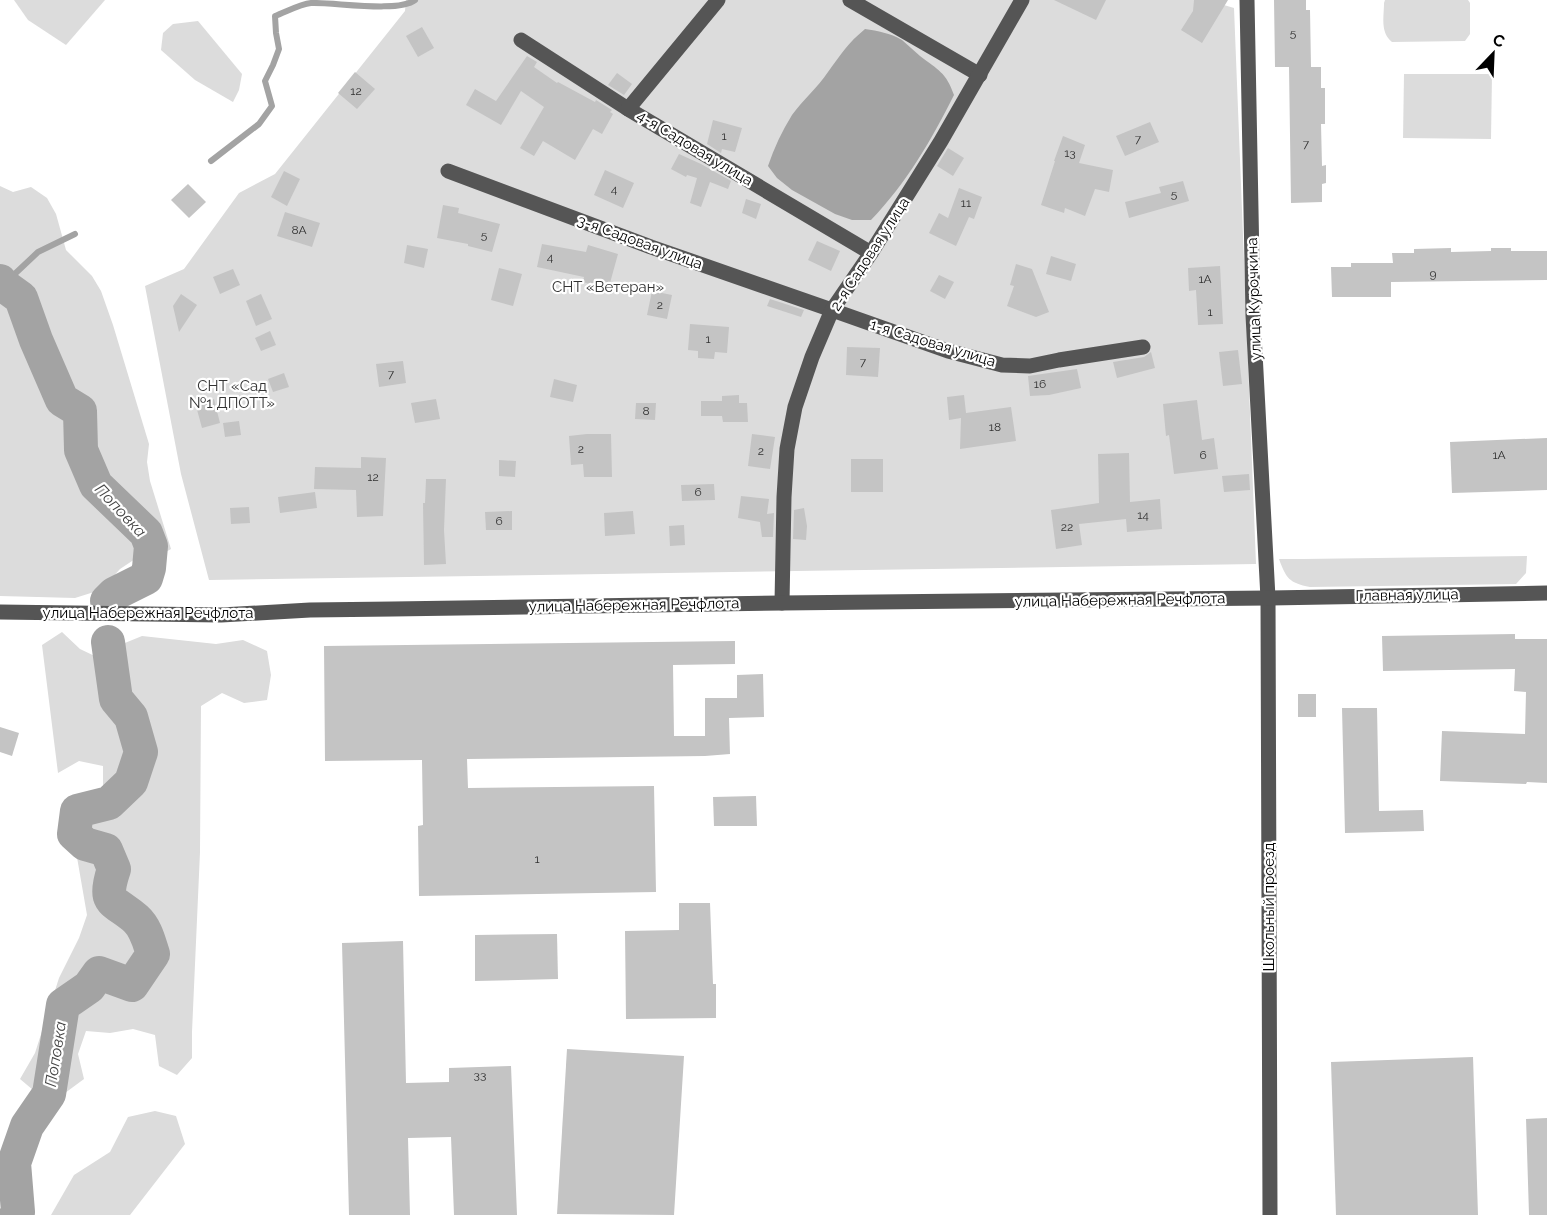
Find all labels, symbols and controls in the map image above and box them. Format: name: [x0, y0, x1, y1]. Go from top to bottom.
north arrow: [1463, 24, 1523, 84]
house number: 5: [1290, 26, 1297, 40]
text: С: [1490, 30, 1507, 52]
house number: 12: [350, 84, 362, 98]
street label: 4-я Садовая улица: [634, 106, 756, 190]
house number: 1: [721, 129, 727, 143]
house number: 7: [1135, 132, 1142, 146]
house number: 7: [1303, 137, 1310, 151]
house number: 13: [1064, 146, 1076, 160]
house number: 4: [611, 182, 618, 196]
house number: 5: [1171, 187, 1178, 201]
street label: 2-я Садовая улица: [827, 194, 913, 314]
house number: 11: [961, 196, 971, 210]
street label: 3-я Садовая улица: [575, 211, 705, 273]
house number: 8А: [291, 223, 307, 237]
house number: 5: [481, 228, 488, 242]
street label: улица Курочкина: [1243, 237, 1265, 361]
house number: 4: [547, 250, 554, 264]
house number: 9: [1429, 267, 1437, 281]
house number: 1А: [1198, 272, 1212, 286]
park label: СНТ «Ветеран»: [552, 278, 664, 296]
house number: 2: [657, 298, 663, 312]
house number: 1: [1207, 305, 1213, 319]
street label: 1-я Садовая улица: [868, 315, 998, 371]
house number: 1: [705, 332, 711, 346]
house number: 7: [860, 355, 867, 369]
house number: 7: [388, 367, 395, 381]
park label: СНТ «Сад №1 ДПОТТ»: [189, 377, 275, 412]
house number: 16: [1034, 377, 1046, 391]
house number: 8: [642, 404, 650, 418]
house number: 18: [989, 420, 1001, 434]
house number: 2: [578, 442, 584, 456]
house number: 2: [758, 444, 764, 458]
house number: 6: [1199, 448, 1207, 462]
house number: 1А: [1492, 448, 1506, 462]
house number: 12: [367, 470, 379, 484]
water label: Поповка: [91, 480, 150, 541]
house number: 6: [694, 485, 702, 499]
house number: 14: [1137, 508, 1149, 522]
house number: 6: [495, 514, 503, 528]
house number: 22: [1061, 520, 1073, 534]
street label: Главная улица: [1355, 585, 1459, 605]
street label: улица Набережная Речфлота: [1014, 589, 1226, 611]
street label: улица Набережная Речфлота: [528, 594, 740, 616]
street label: улица Набережная Речфлота: [43, 604, 253, 622]
street label: Школьный проезд: [1260, 842, 1278, 972]
house number: 1: [534, 852, 540, 866]
water label: Поповка: [41, 1019, 70, 1088]
house number: 33: [474, 1068, 486, 1082]

